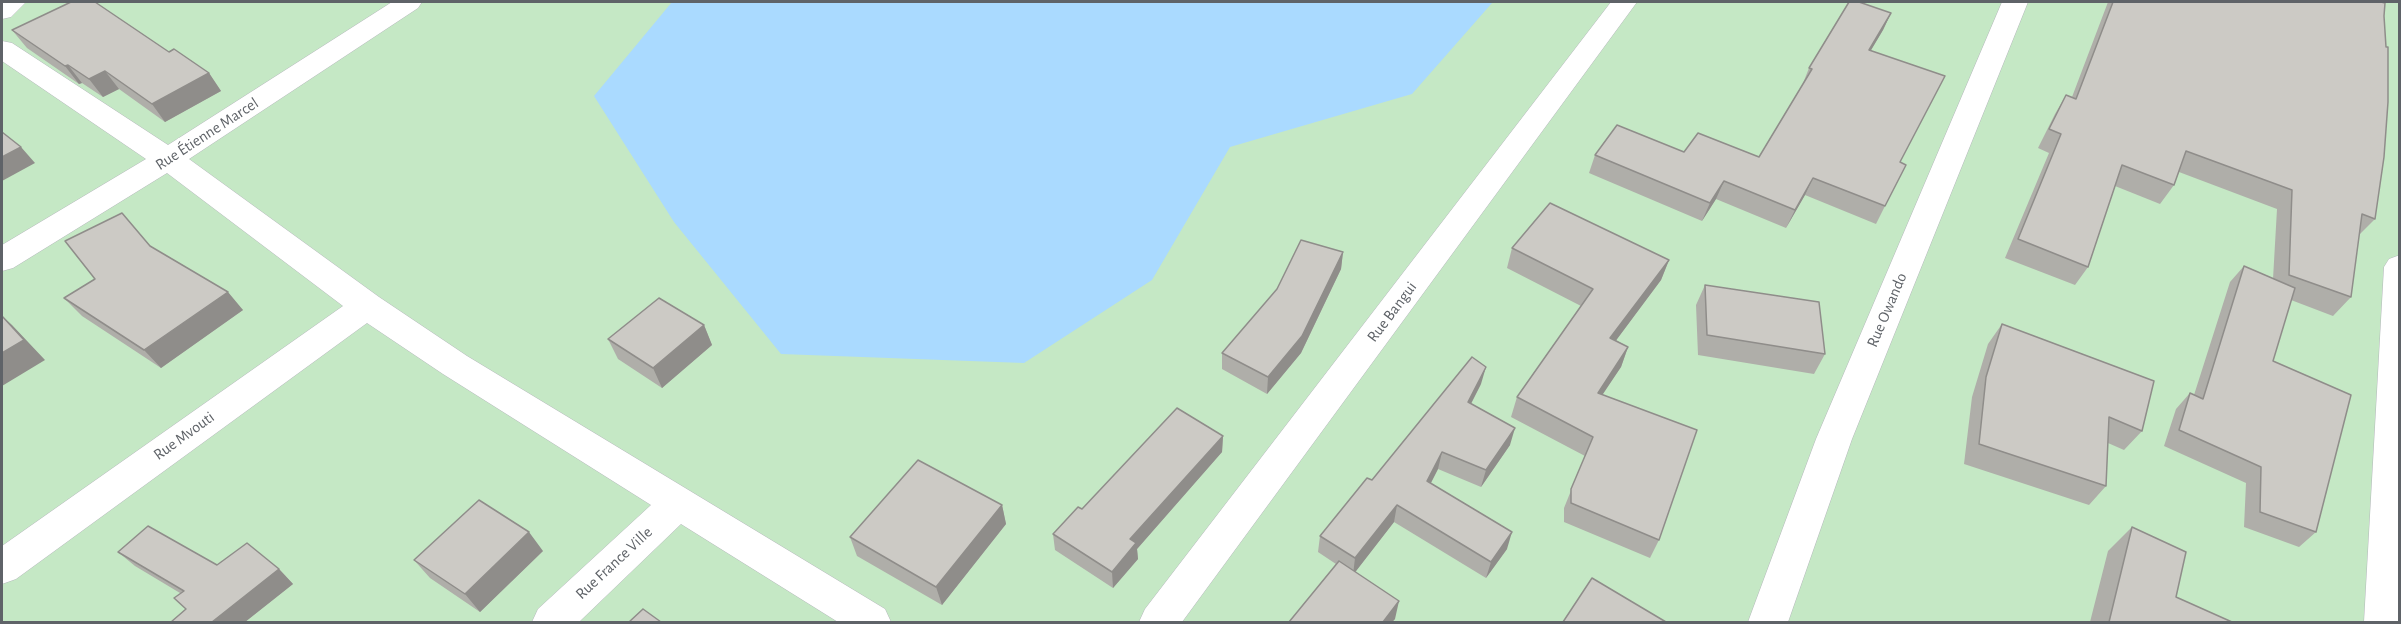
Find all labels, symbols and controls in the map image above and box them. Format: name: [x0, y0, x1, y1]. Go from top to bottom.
street label: Rue Étienne Marcel: [152, 93, 262, 175]
street label: Rue Owando: [1863, 270, 1911, 350]
street label: Rue Bangui: [1363, 278, 1421, 346]
street label: Rue Mvouti: [150, 407, 218, 465]
street label: Rue France Ville: [572, 523, 656, 603]

